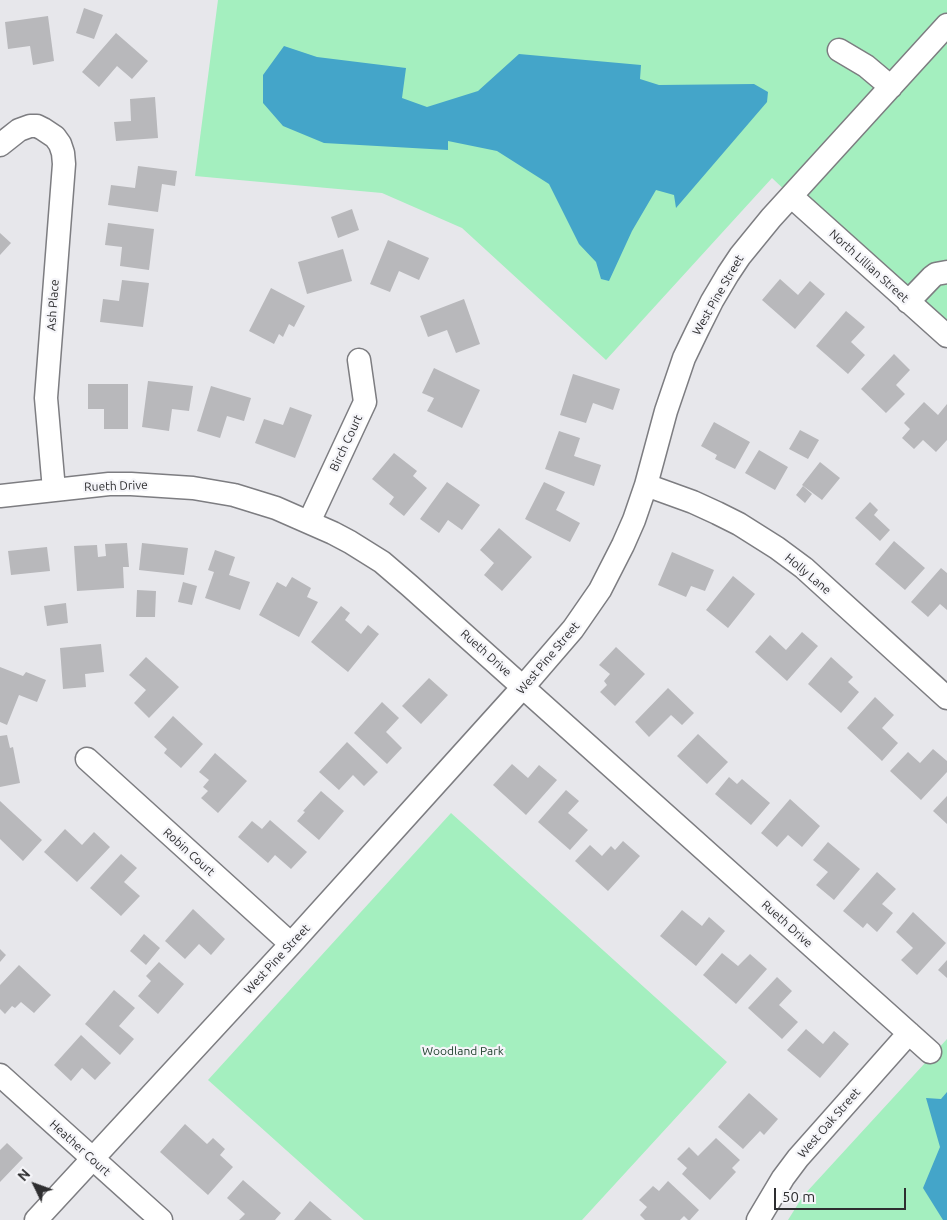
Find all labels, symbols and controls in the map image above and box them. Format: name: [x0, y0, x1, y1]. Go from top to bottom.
street label: North Lillian Street: [826, 227, 912, 305]
street label: West Pine Street: [689, 252, 747, 338]
street label: Ash Place: [44, 279, 62, 331]
street label: Birch Court: [327, 412, 365, 474]
street label: Rueth Drive: [84, 478, 148, 494]
street label: Holly Lane: [782, 551, 834, 597]
street label: West Pine Street: [514, 619, 582, 697]
street label: Rueth Drive: [458, 626, 514, 680]
street label: Robin Court: [160, 825, 218, 879]
street label: Rueth Drive: [759, 897, 815, 951]
street label: West Pine Street: [241, 921, 313, 997]
park label: Woodland Park: [422, 1044, 504, 1058]
street label: West Oak Street: [795, 1085, 863, 1161]
street label: Heather Court: [47, 1117, 113, 1179]
north arrow: [10, 1160, 60, 1210]
text: N: [14, 1166, 33, 1184]
scale bar: [777, 1178, 910, 1210]
text: 50 m: [782, 1188, 815, 1205]

